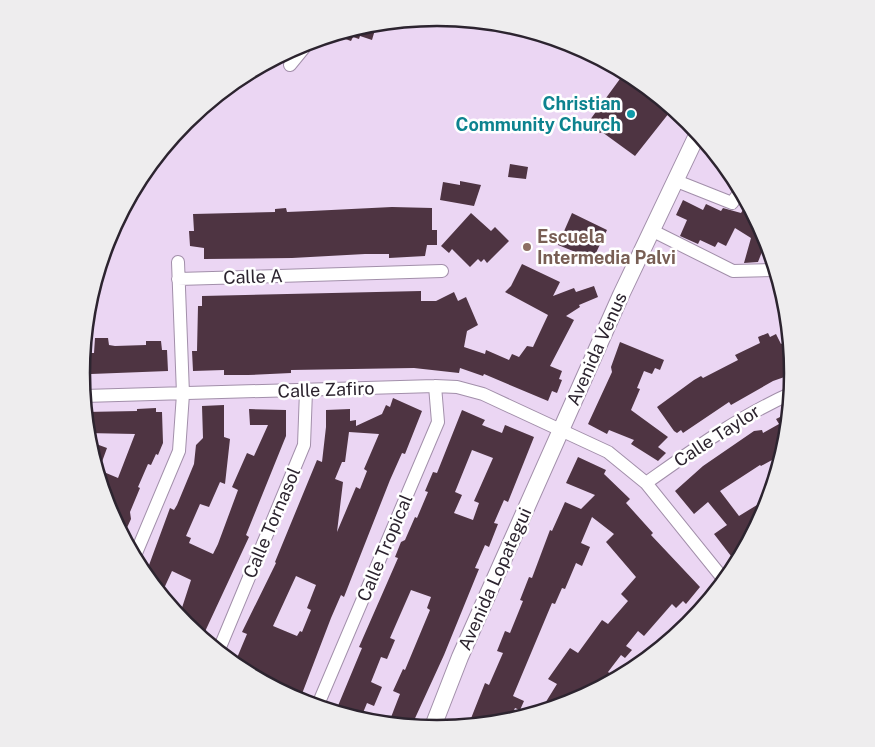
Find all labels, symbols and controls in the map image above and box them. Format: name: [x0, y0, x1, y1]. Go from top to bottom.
place label: Christian Community Church: [455, 93, 621, 135]
marker: Christian Community Church: [625, 108, 637, 120]
place label: Escuela Intermedia Palvi: [537, 226, 676, 268]
marker: Escuela Intermedia Palvi: [521, 241, 533, 253]
street label: Calle A: [223, 265, 283, 288]
street label: Avenida Venus: [562, 289, 631, 409]
street label: Calle Zafiro: [277, 377, 375, 402]
street label: Calle Taylor: [670, 400, 764, 471]
street label: Calle Tornasol: [239, 464, 304, 581]
street label: Calle Tropical: [353, 491, 417, 605]
street label: Avenida Lopategui: [454, 504, 535, 653]

